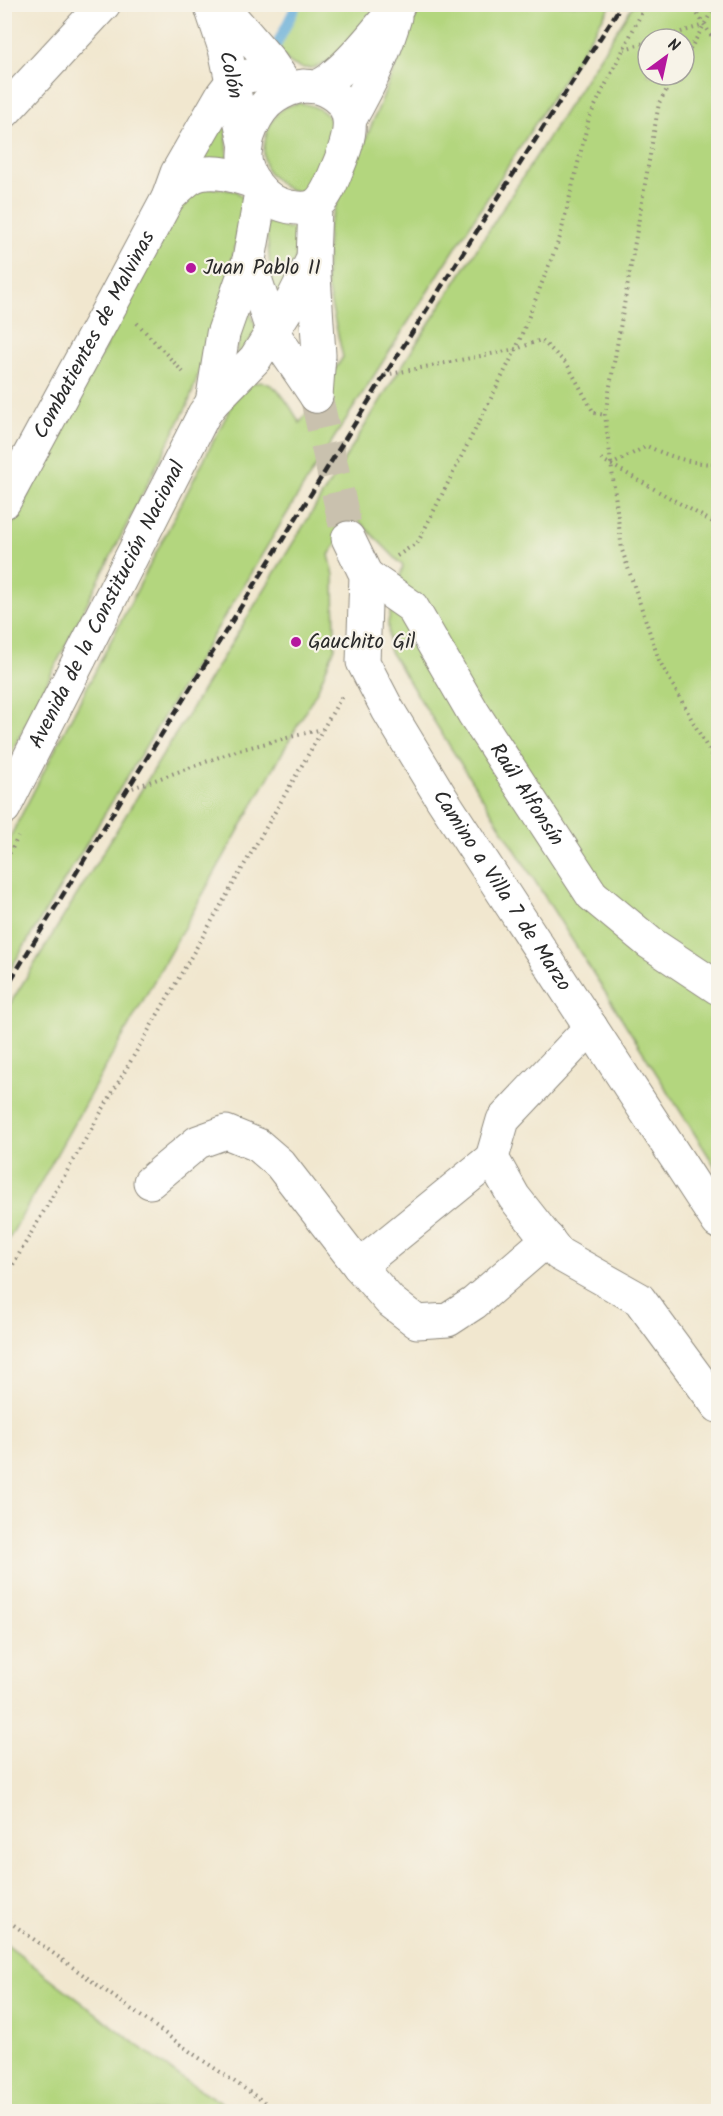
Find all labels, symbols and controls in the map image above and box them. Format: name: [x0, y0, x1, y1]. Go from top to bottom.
north arrow: [636, 27, 696, 87]
text: N: [662, 32, 684, 59]
street label: Colón: [209, 48, 252, 102]
street label: Combatientes de Malvinas: [25, 225, 164, 445]
place label: Juan Pablo II: [203, 252, 321, 285]
marker: Juan Pablo II: [184, 261, 198, 275]
street label: Avenida de la Constitución Nacional: [20, 455, 194, 754]
place label: Gauchito Gil: [308, 626, 415, 659]
marker: Gauchito Gil: [289, 635, 303, 649]
street label: Raúl Alfonsín: [481, 736, 572, 853]
street label: Camino a Villa 7 de Marzo: [424, 784, 580, 998]

